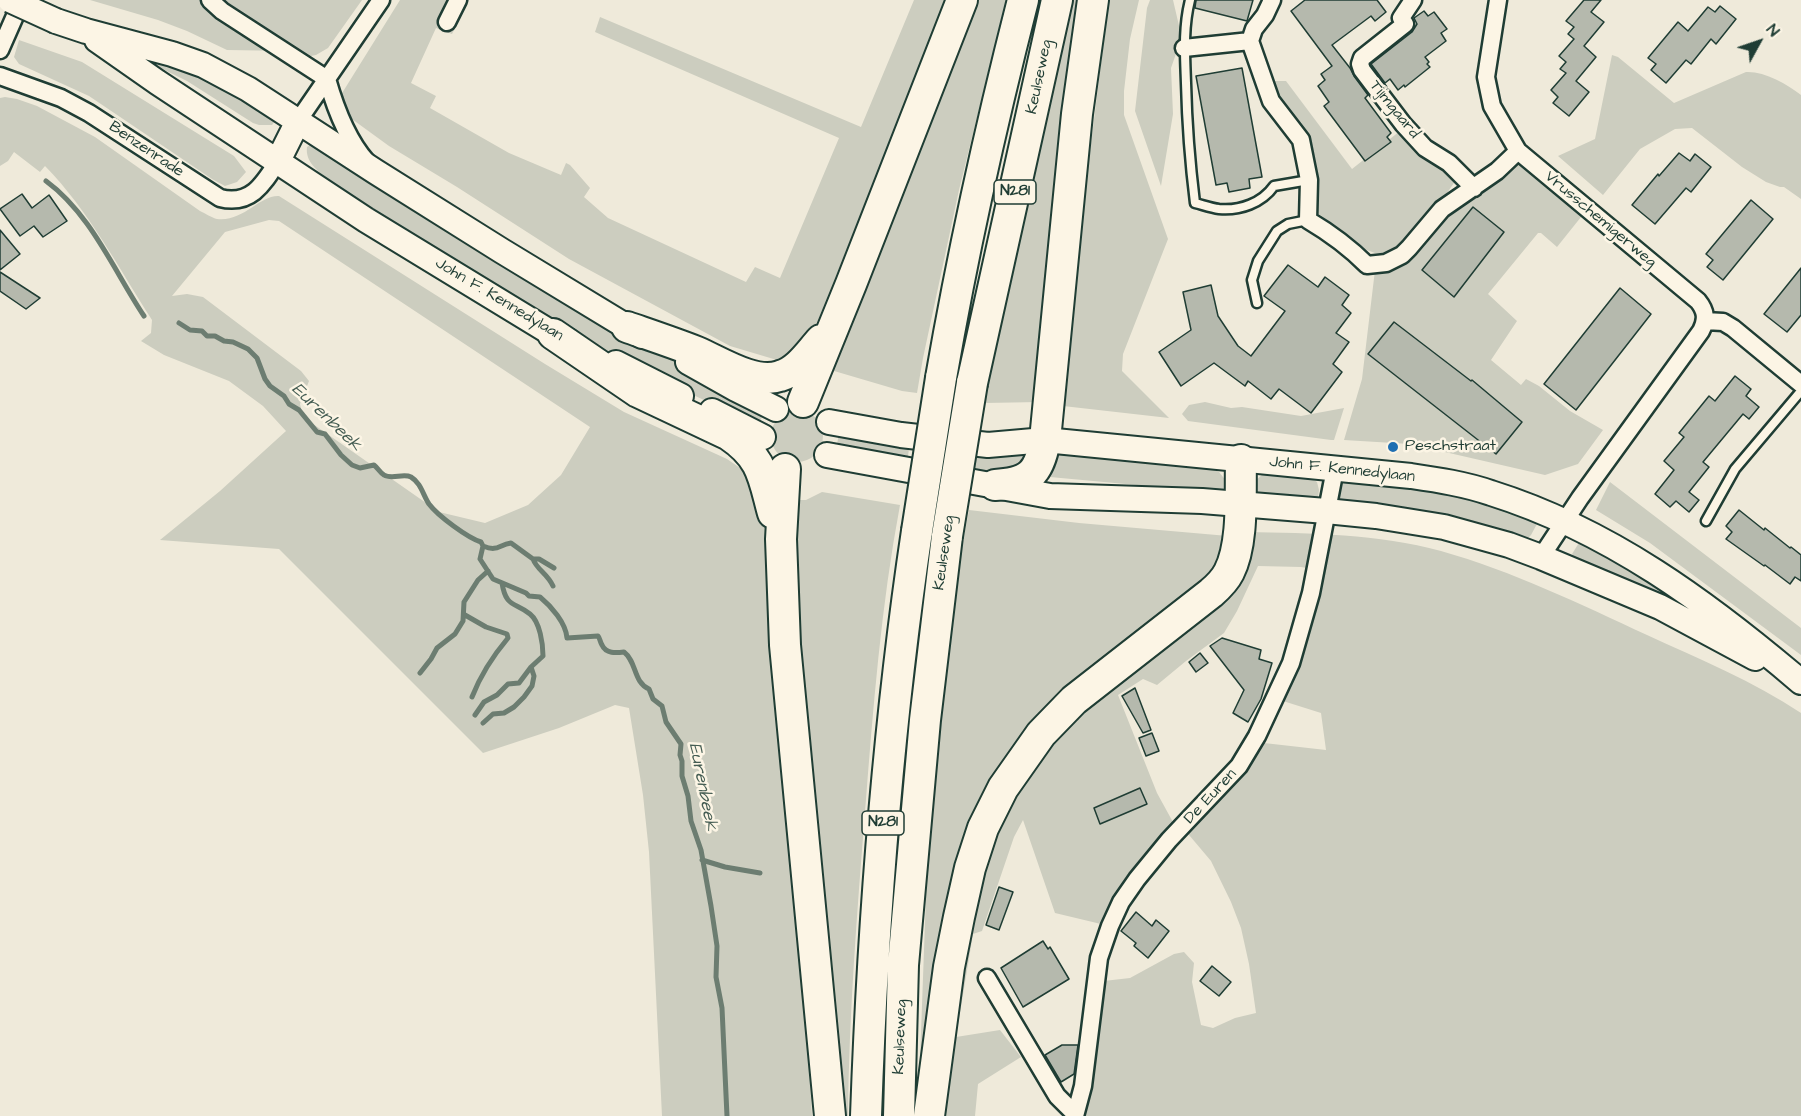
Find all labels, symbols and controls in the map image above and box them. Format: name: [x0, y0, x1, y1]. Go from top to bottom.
north arrow: [1729, 12, 1789, 72]
text: N: [1761, 20, 1784, 41]
street label: Keulseweg: [1023, 38, 1057, 116]
street label: Tijmgaard: [1365, 77, 1423, 143]
street label: Benzenrade: [105, 118, 187, 182]
street label: Vrusschemigerweg: [1540, 168, 1660, 272]
road number: N281: [994, 180, 1036, 204]
street label: John F. Kennedylaan: [431, 254, 567, 346]
water label: Eurenbeek: [286, 379, 366, 457]
place label: Peschstraat: [1405, 437, 1496, 457]
marker: Peschstraat: [1386, 440, 1400, 454]
street label: John F. Kennedylaan: [1268, 453, 1416, 487]
street label: Keulseweg: [930, 514, 960, 592]
water label: Eurenbeek: [683, 741, 721, 833]
street label: De Euren: [1181, 765, 1241, 829]
road number: N281: [862, 811, 904, 835]
street label: Keulseweg: [890, 999, 912, 1075]

